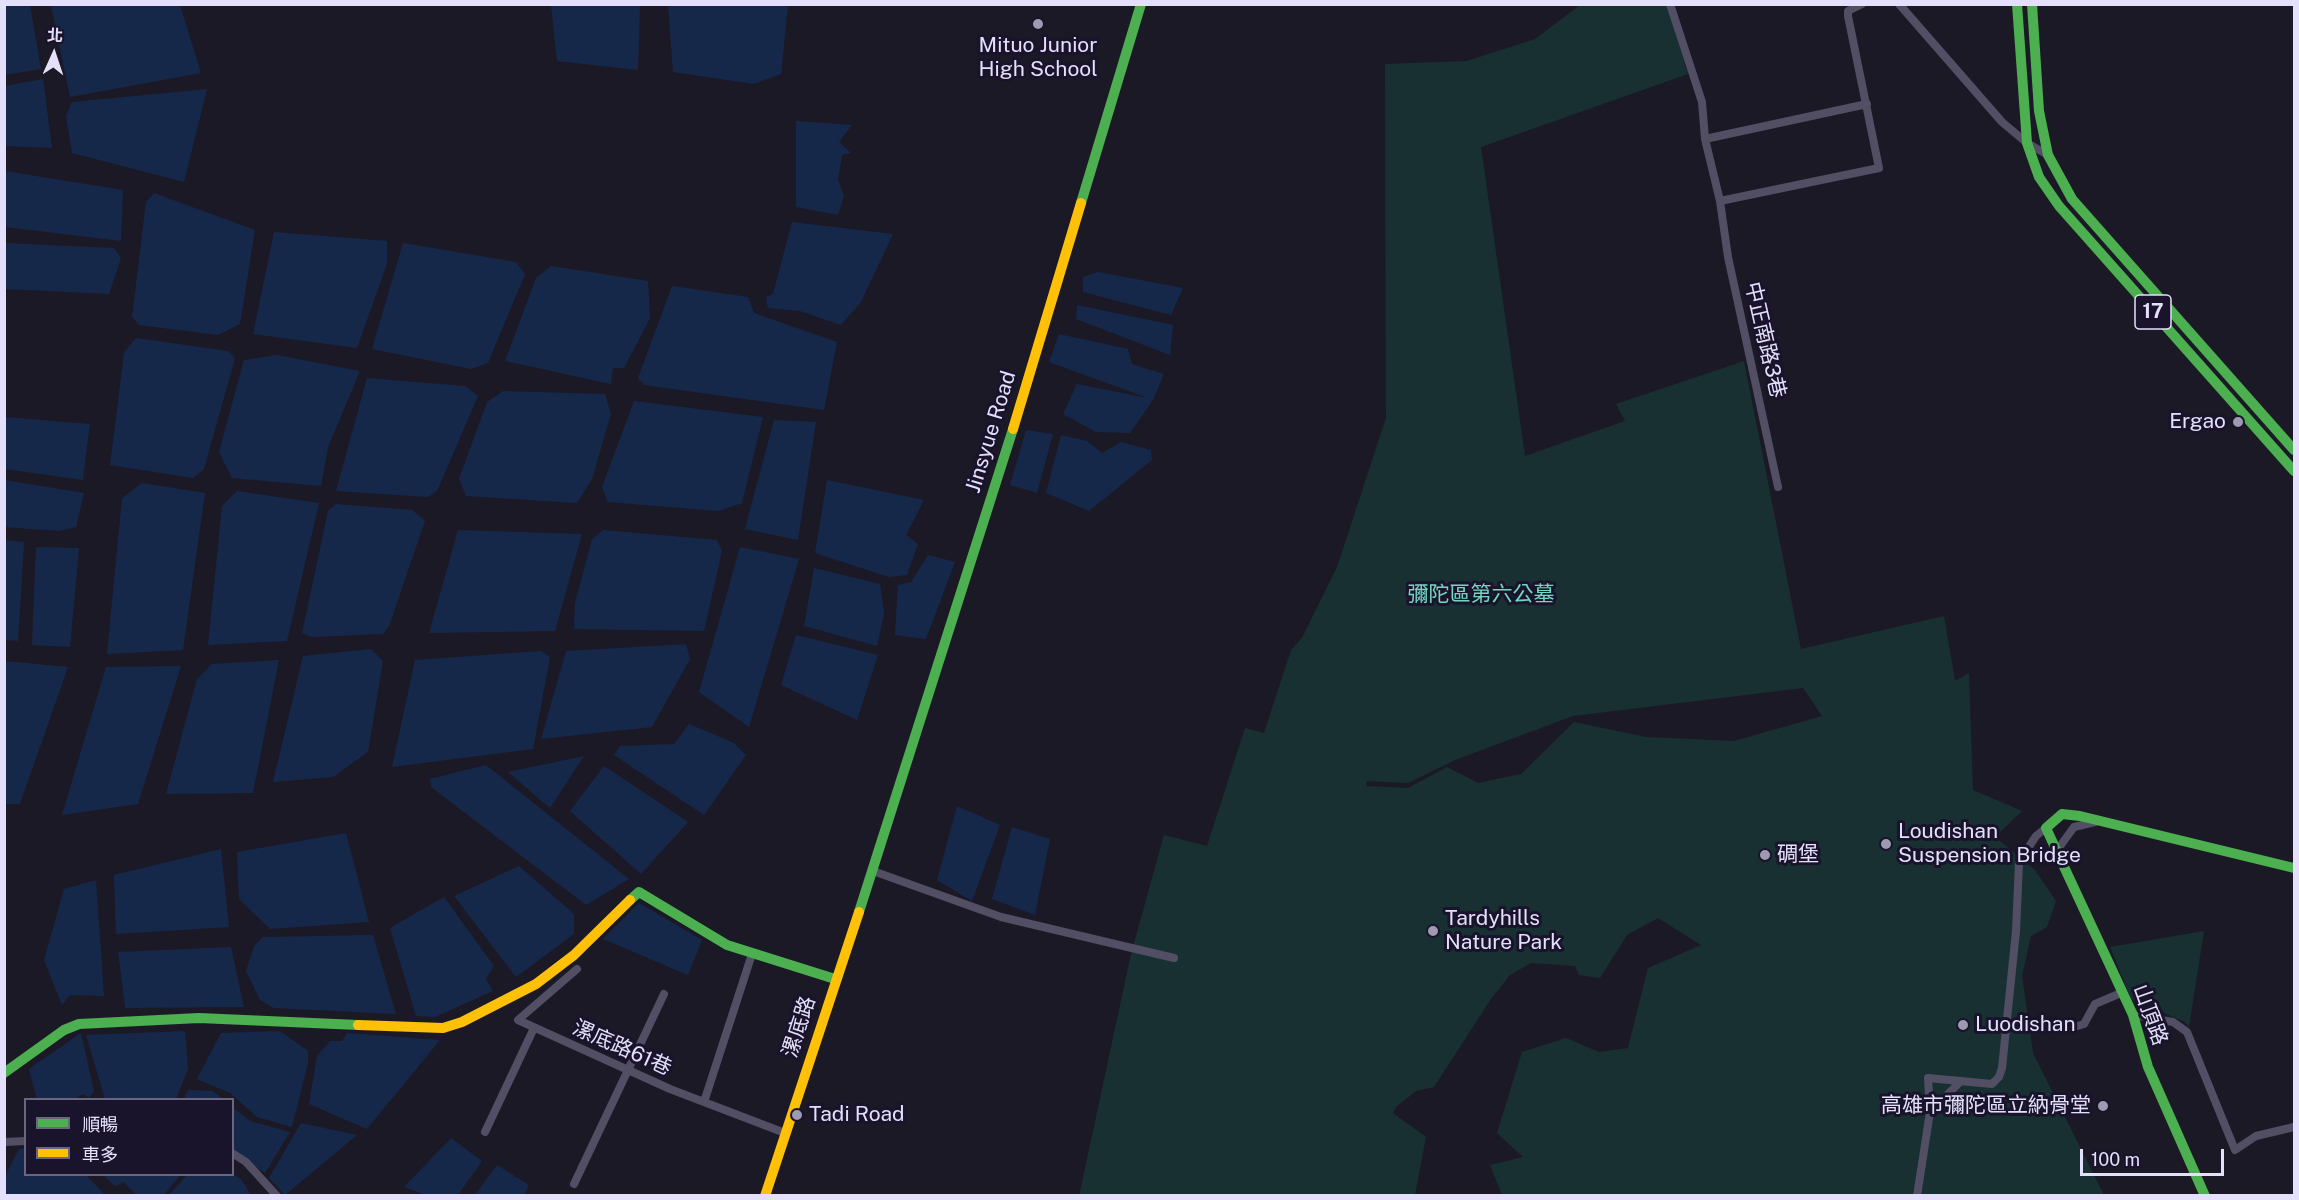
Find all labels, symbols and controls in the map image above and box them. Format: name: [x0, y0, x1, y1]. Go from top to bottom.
marker: Mituo Junior High School: [1031, 17, 1045, 31]
north arrow: [24, 24, 84, 84]
text: 北: [46, 26, 63, 45]
place label: Mituo Junior High School: [978, 33, 1098, 83]
street label: 中正南路3巷: [1739, 280, 1791, 400]
road number: 17: [2135, 295, 2171, 329]
street label: Jinsyue Road: [960, 368, 1022, 496]
place label: Ergao: [2169, 409, 2226, 435]
marker: Ergao: [2231, 415, 2245, 429]
park label: 彌陀區第六公墓: [1408, 582, 1554, 608]
place label: Loudishan Suspension Bridge: [1898, 819, 2081, 869]
marker: Loudishan Suspension Bridge: [1879, 837, 1893, 851]
place label: 碉堡: [1777, 842, 1819, 868]
marker: 碉堡: [1758, 848, 1772, 862]
place label: Tardyhills Nature Park: [1445, 906, 1562, 956]
marker: Tardyhills Nature Park: [1426, 924, 1440, 938]
street label: 山頂路: [2127, 981, 2173, 1049]
street label: 漯底路: [777, 993, 821, 1061]
place label: Luodishan: [1975, 1012, 2076, 1038]
street label: 漯底路61巷: [569, 1015, 675, 1081]
marker: Luodishan: [1956, 1018, 1970, 1032]
place label: 高雄市彌陀區立納骨堂: [1881, 1093, 2091, 1119]
legend: [24, 1098, 234, 1176]
marker: 高雄市彌陀區立納骨堂: [2096, 1099, 2110, 1113]
place label: Tadi Road: [809, 1102, 905, 1128]
marker: Tadi Road: [790, 1108, 804, 1122]
text: 順暢: [82, 1114, 118, 1135]
scale bar: [2083, 1137, 2227, 1175]
text: 車多: [82, 1144, 118, 1165]
text: 100 m: [2091, 1149, 2140, 1170]

